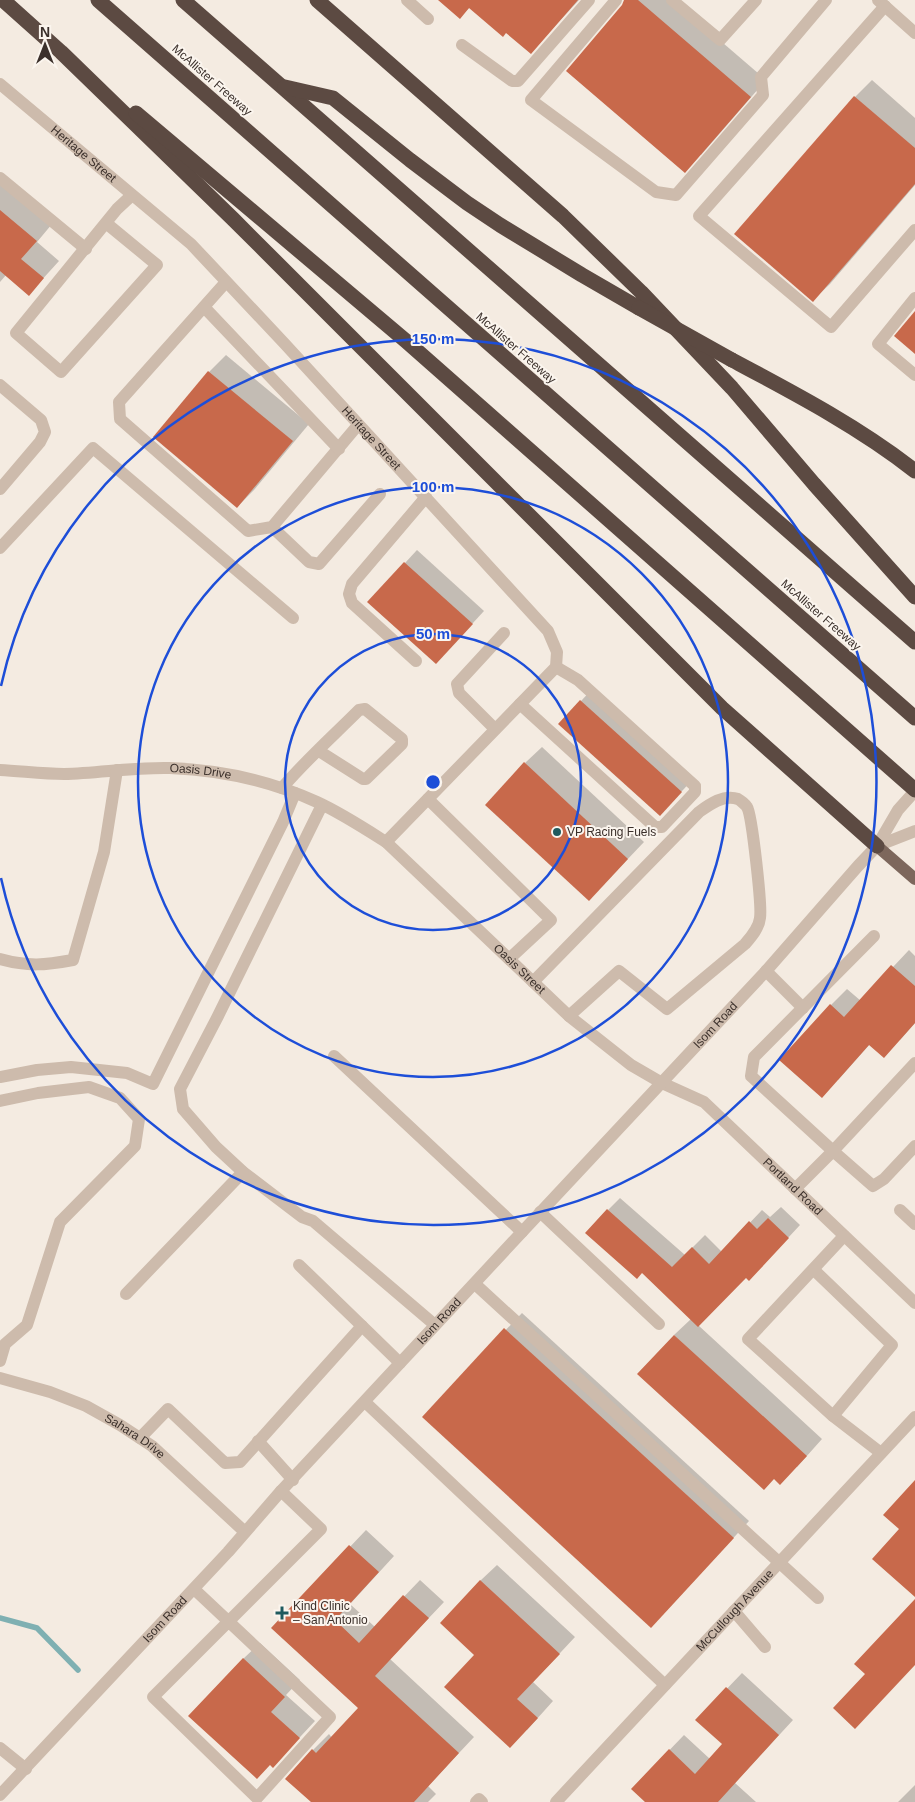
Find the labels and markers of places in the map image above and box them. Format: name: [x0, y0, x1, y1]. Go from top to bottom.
centre of rings: [424, 773, 442, 791]
place label: VP Racing Fuels: [567, 825, 656, 839]
marker: VP Racing Fuels: [551, 826, 563, 838]
place label: Kind Clinic – San Antonio: [293, 1599, 368, 1627]
marker: Kind Clinic – San Antonio: [275, 1606, 289, 1620]

